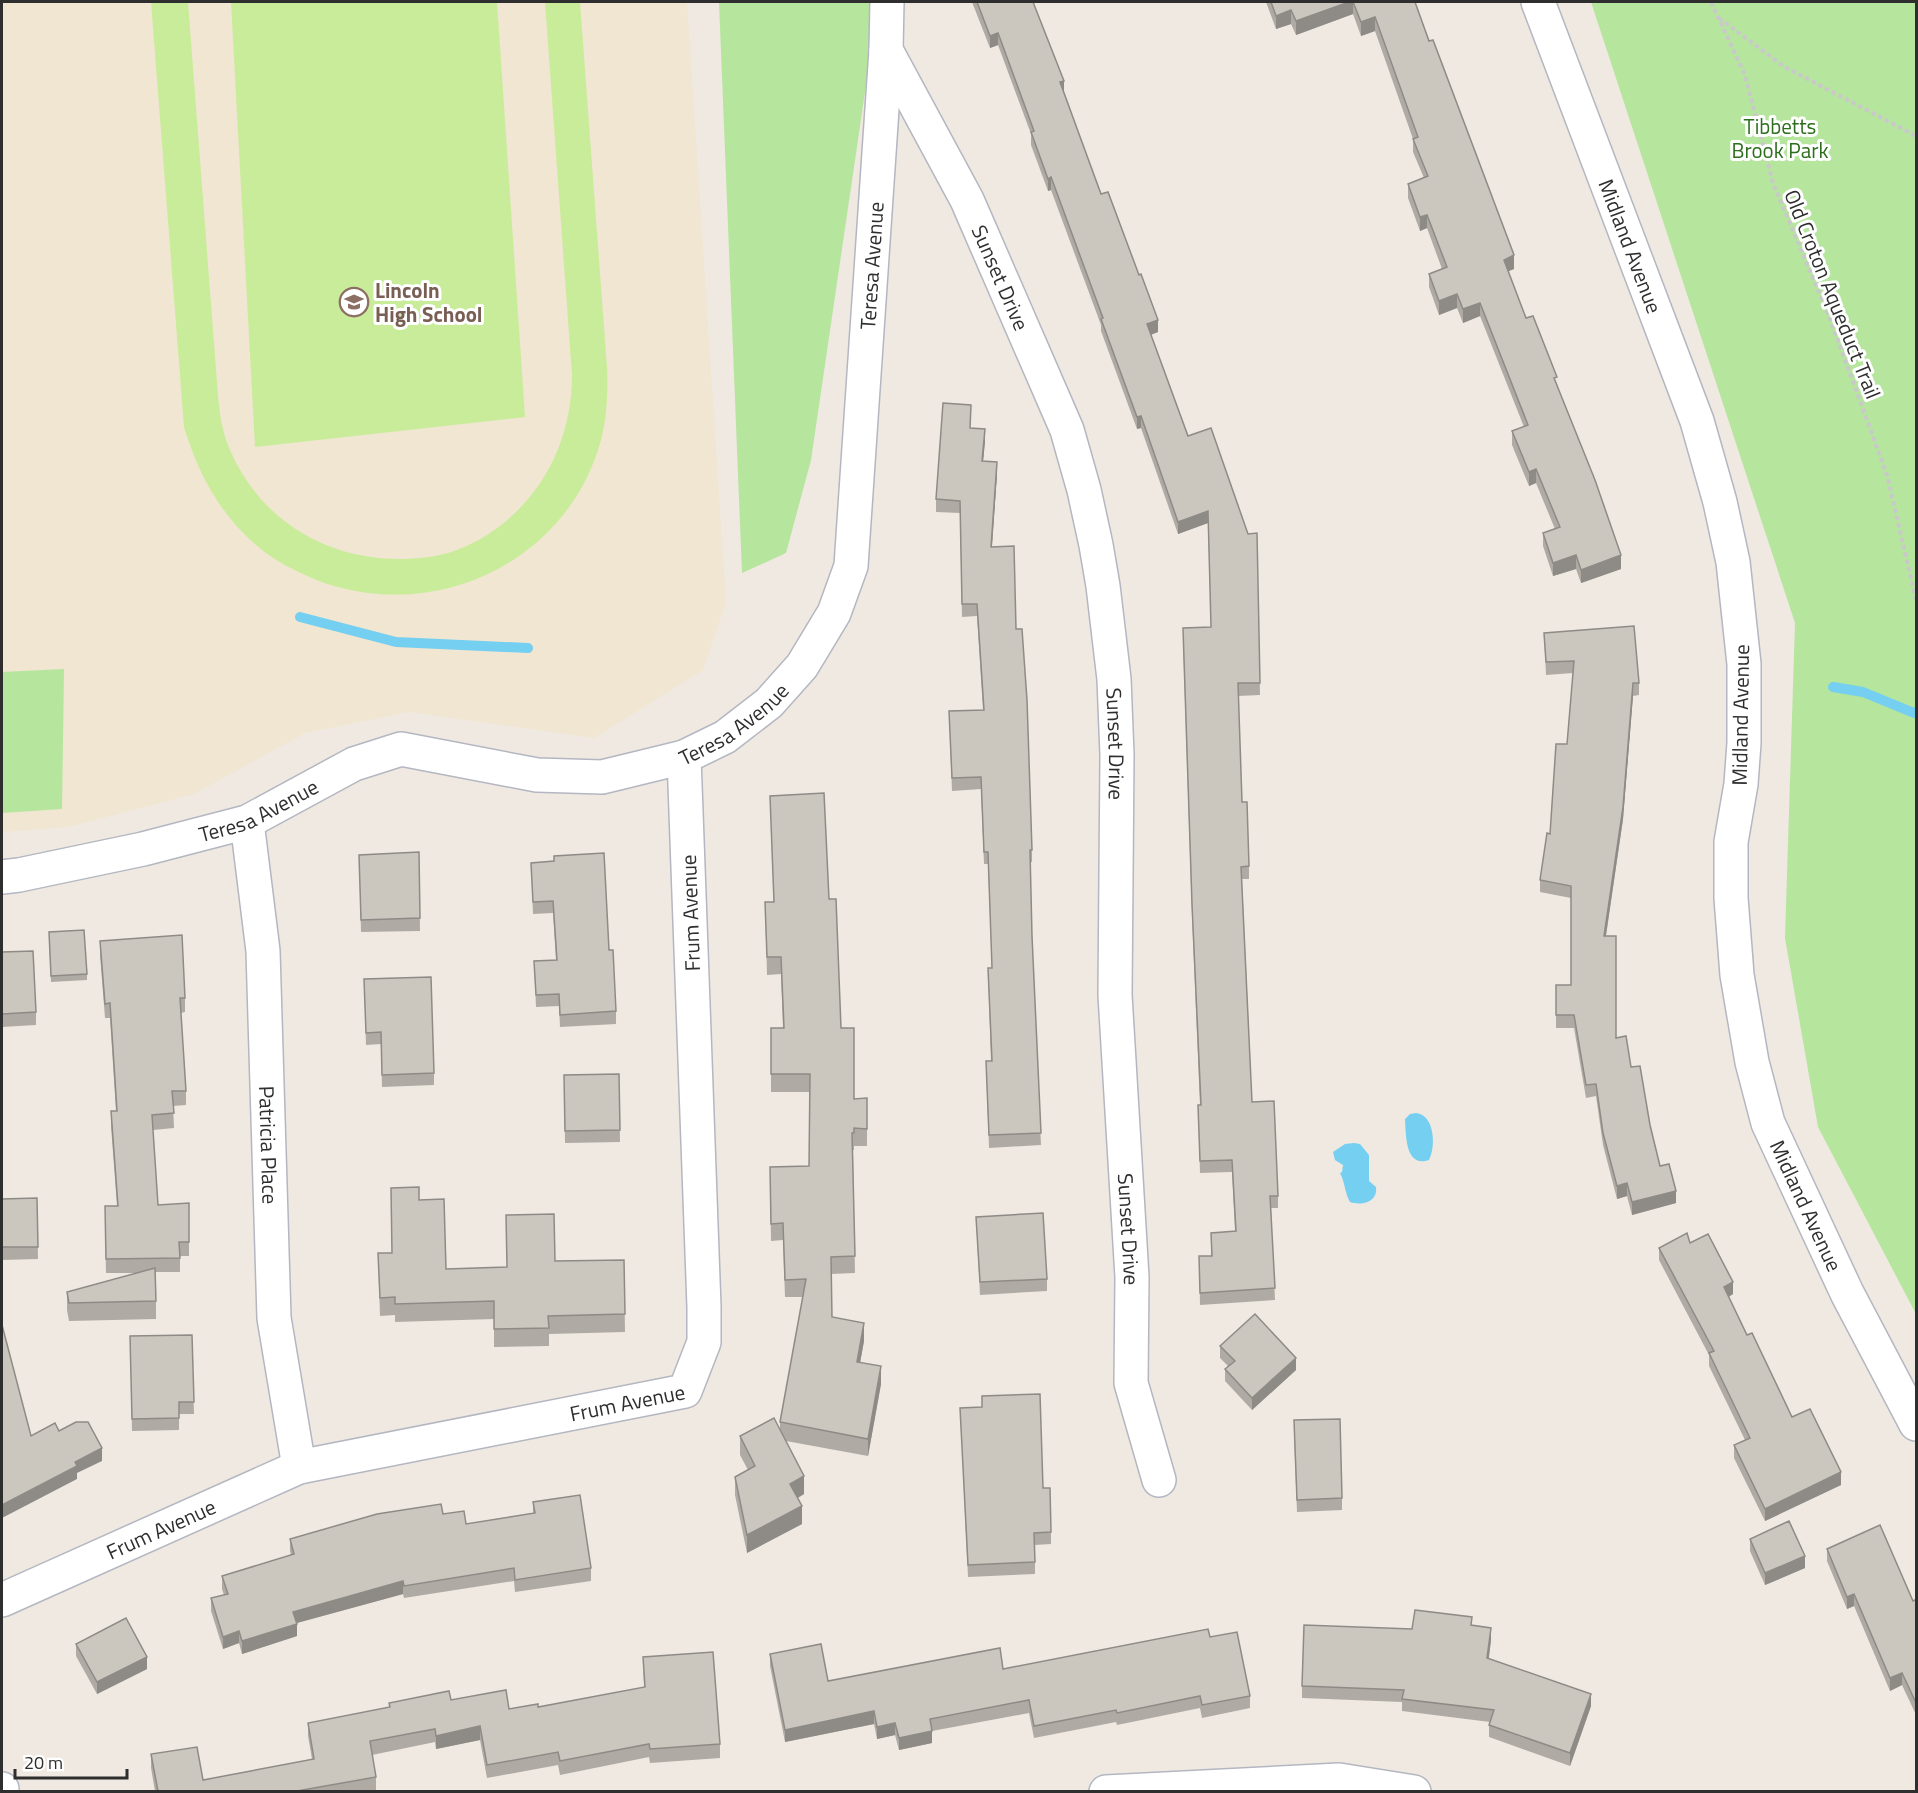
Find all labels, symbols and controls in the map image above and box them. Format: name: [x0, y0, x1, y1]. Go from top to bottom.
park label: Tibbetts Brook Park: [1731, 110, 1829, 166]
street label: Midland Avenue: [1591, 174, 1671, 318]
street label: Old Croton Aqueduct Trail: [1776, 184, 1890, 404]
street label: Teresa Avenue: [851, 201, 892, 331]
street label: Sunset Drive: [964, 220, 1038, 335]
place label: Lincoln High School: [375, 274, 483, 330]
school or university icon: Lincoln High School: [338, 286, 370, 318]
street label: Midland Avenue: [1723, 644, 1757, 786]
street label: Teresa Avenue: [673, 675, 796, 773]
street label: Sunset Drive: [1098, 687, 1133, 800]
street label: Teresa Avenue: [195, 770, 324, 850]
street label: Frum Avenue: [672, 854, 708, 972]
street label: Patricia Place: [251, 1085, 287, 1205]
street label: Midland Avenue: [1762, 1135, 1851, 1277]
street label: Sunset Drive: [1110, 1172, 1148, 1285]
street label: Frum Avenue: [567, 1375, 688, 1429]
street label: Frum Avenue: [101, 1490, 221, 1567]
scale bar: [15, 1742, 128, 1780]
text: 20 m: [24, 1749, 63, 1776]

